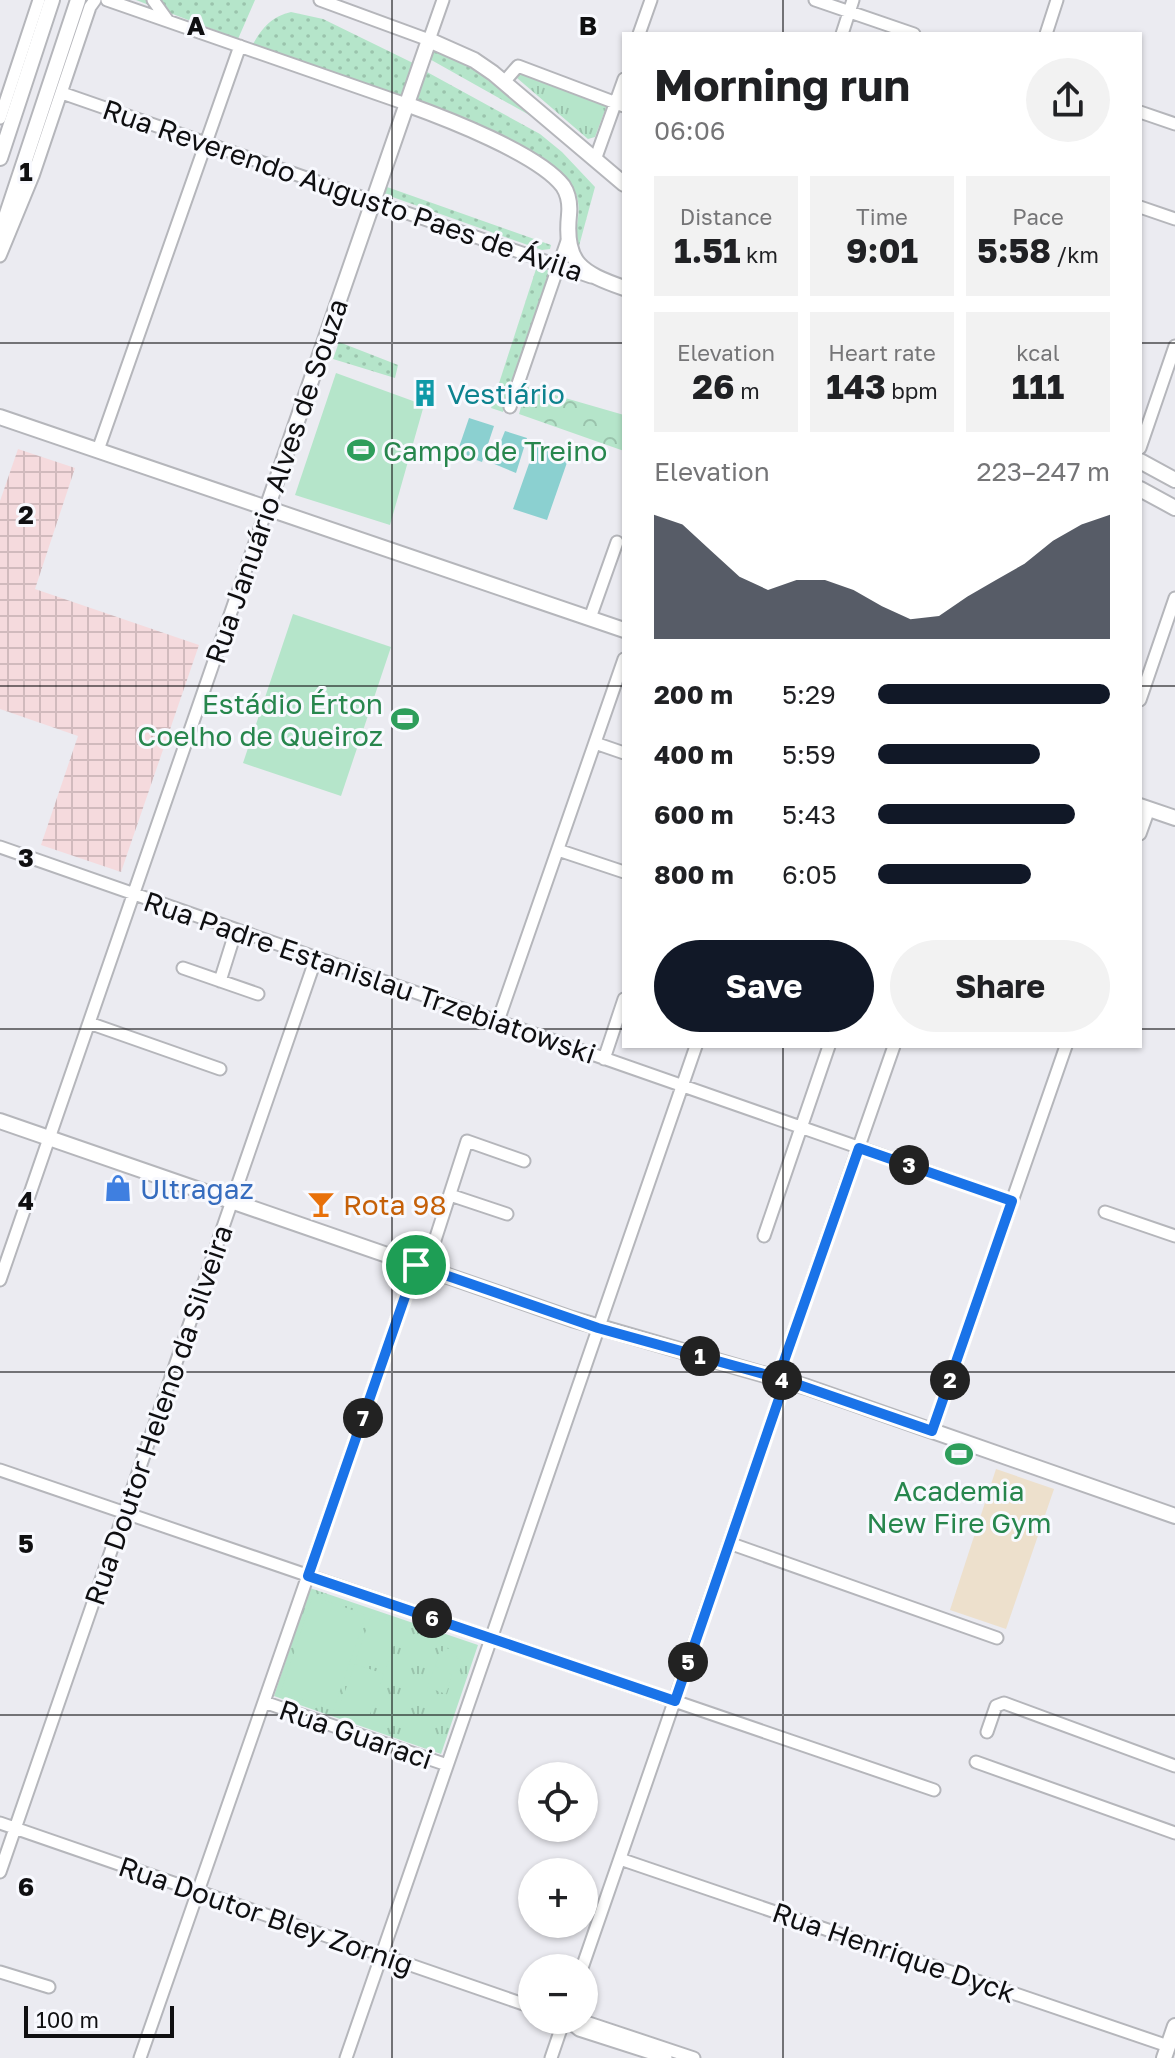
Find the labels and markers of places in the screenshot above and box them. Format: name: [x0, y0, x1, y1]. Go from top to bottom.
place label: Vestiário: [447, 377, 565, 410]
building icon: Vestiário: [410, 378, 440, 408]
place label: Campo de Treino: [383, 434, 607, 467]
sports icon: Campo de Treino: [346, 435, 376, 465]
place label: Estádio Érton Coelho de Queiroz: [137, 687, 383, 752]
sports icon: Estádio Érton Coelho de Queiroz: [390, 704, 420, 734]
pin: 3: [889, 1145, 929, 1185]
place label: Ultragaz: [140, 1172, 254, 1205]
shop icon: Ultragaz: [103, 1173, 133, 1203]
place label: Rota 98: [343, 1188, 447, 1221]
bar icon: Rota 98: [306, 1189, 336, 1219]
pin: [382, 1231, 450, 1299]
pin: 1: [680, 1336, 720, 1376]
pin: 4: [762, 1360, 802, 1400]
pin: 2: [930, 1360, 970, 1400]
pin: 7: [343, 1398, 383, 1438]
sports icon: Academia New Fire Gym: [944, 1439, 974, 1469]
place label: Academia New Fire Gym: [866, 1474, 1052, 1539]
pin: 6: [412, 1598, 452, 1638]
pin: 5: [668, 1642, 708, 1682]

